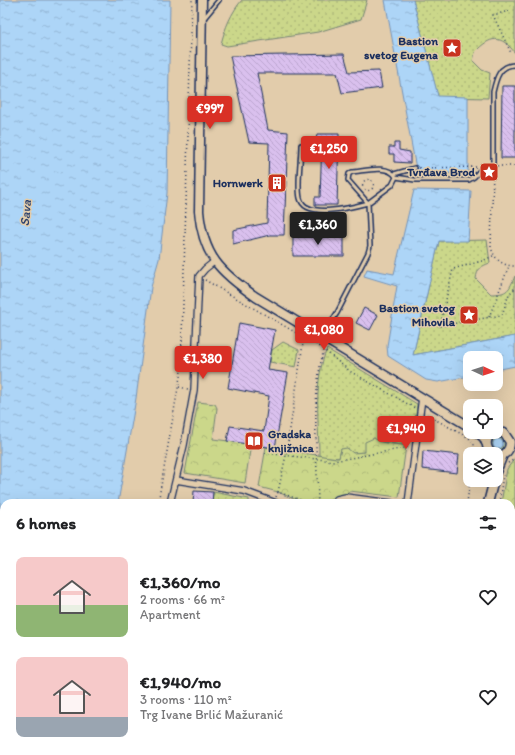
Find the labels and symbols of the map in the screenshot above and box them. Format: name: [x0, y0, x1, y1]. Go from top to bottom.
place label: Bastion svetog Eugena: [364, 34, 438, 63]
place icon: Bastion svetog Eugena: [441, 37, 463, 59]
pin: €997: [186, 96, 234, 130]
pin: €1,250: [296, 136, 362, 170]
place icon: Tvrđava Brod: [478, 161, 500, 183]
place label: Tvrđava Brod: [406, 165, 476, 179]
building icon: Hornwerk: [266, 172, 288, 194]
place label: Hornwerk: [213, 176, 264, 190]
water label: Sava: [17, 199, 34, 227]
pin: €1,360: [285, 212, 351, 246]
place label: Bastion svetog Mihovila: [379, 301, 456, 329]
place icon: Bastion svetog Mihovila: [458, 304, 480, 326]
pin: €1,080: [291, 317, 357, 351]
pin: €1,380: [170, 346, 236, 380]
north arrow: [463, 351, 503, 391]
pin: €1,940: [373, 416, 439, 450]
place label: Gradska knjižnica: [268, 427, 315, 456]
library icon: Gradska knjižnica: [243, 430, 265, 452]

